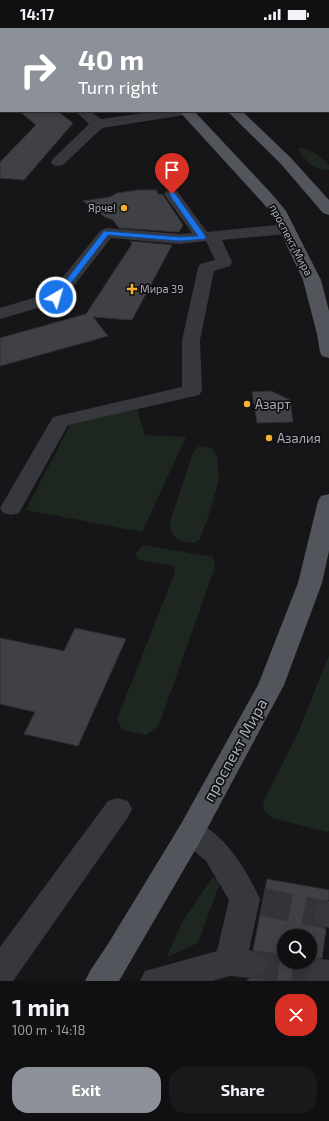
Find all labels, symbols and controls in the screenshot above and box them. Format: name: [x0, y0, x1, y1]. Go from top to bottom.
text: 14:17: [20, 5, 54, 23]
text: 40 m: [78, 42, 144, 76]
icon: right: [12, 44, 64, 96]
text: Turn right: [78, 76, 158, 98]
pin: [155, 153, 189, 194]
icon: arrive: [161, 159, 183, 181]
place label: Ярче!: [88, 201, 116, 214]
street label: проспект Мира: [267, 202, 316, 278]
marker: Ярче!: [119, 203, 129, 213]
position arrow: [35, 276, 77, 318]
place label: Мира 39: [140, 282, 183, 295]
marker: Мира 39: [127, 284, 137, 294]
place label: Азарт: [255, 396, 291, 412]
marker: Азарт: [242, 399, 252, 409]
place label: Азалия: [277, 430, 321, 446]
marker: Азалия: [264, 433, 274, 443]
street label: проспект Мира: [198, 695, 271, 805]
map controls: [277, 929, 317, 969]
button: search: [277, 929, 317, 969]
text: 1 min: [12, 992, 70, 1021]
button: close: [275, 994, 317, 1036]
text: 100 m · 14:18: [12, 1022, 85, 1038]
button: Exit: [12, 1067, 161, 1113]
button: Share: [169, 1067, 317, 1113]

